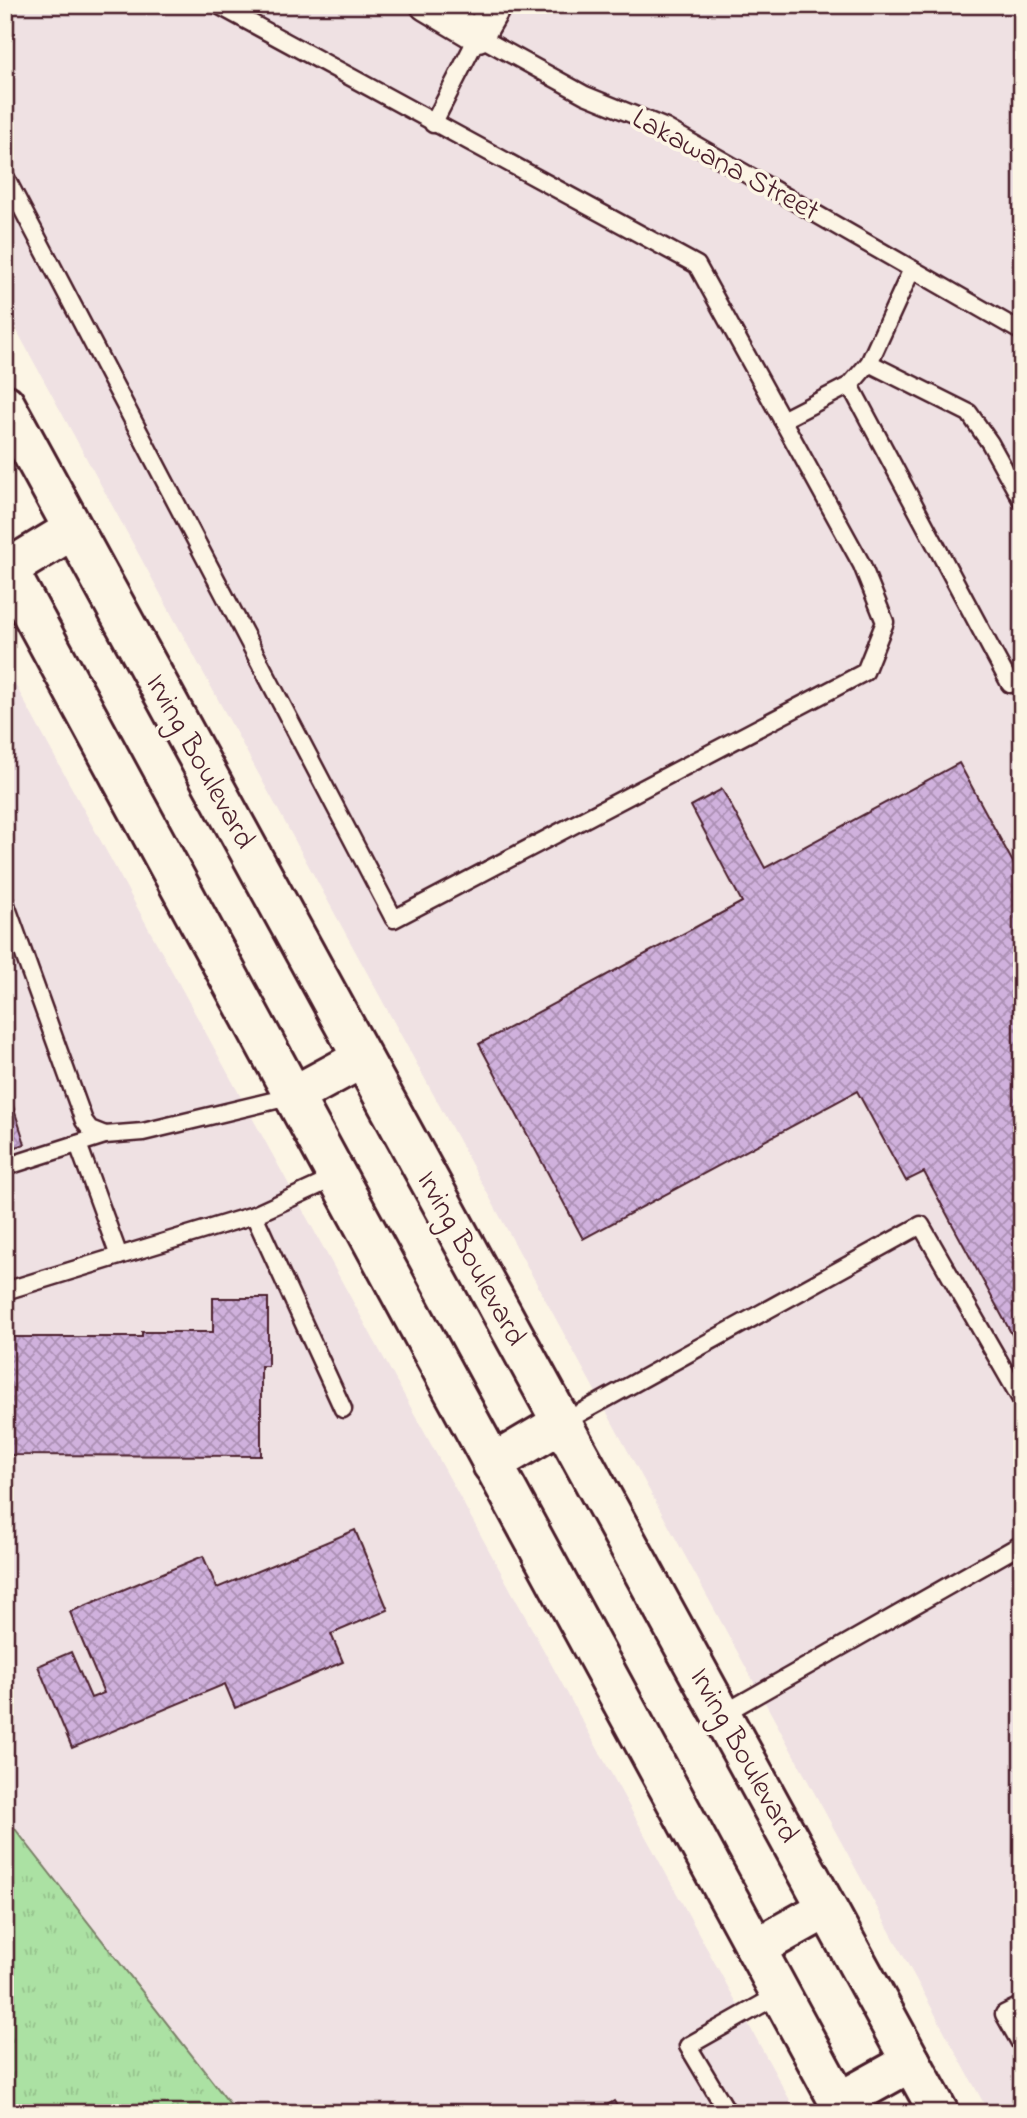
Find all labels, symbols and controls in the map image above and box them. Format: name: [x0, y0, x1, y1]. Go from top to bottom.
street label: Lakawana Street: [623, 98, 827, 234]
street label: Irving Boulevard: [133, 666, 265, 858]
street label: Irving Boulevard: [404, 1163, 536, 1355]
street label: Irving Boulevard: [677, 1660, 809, 1852]

